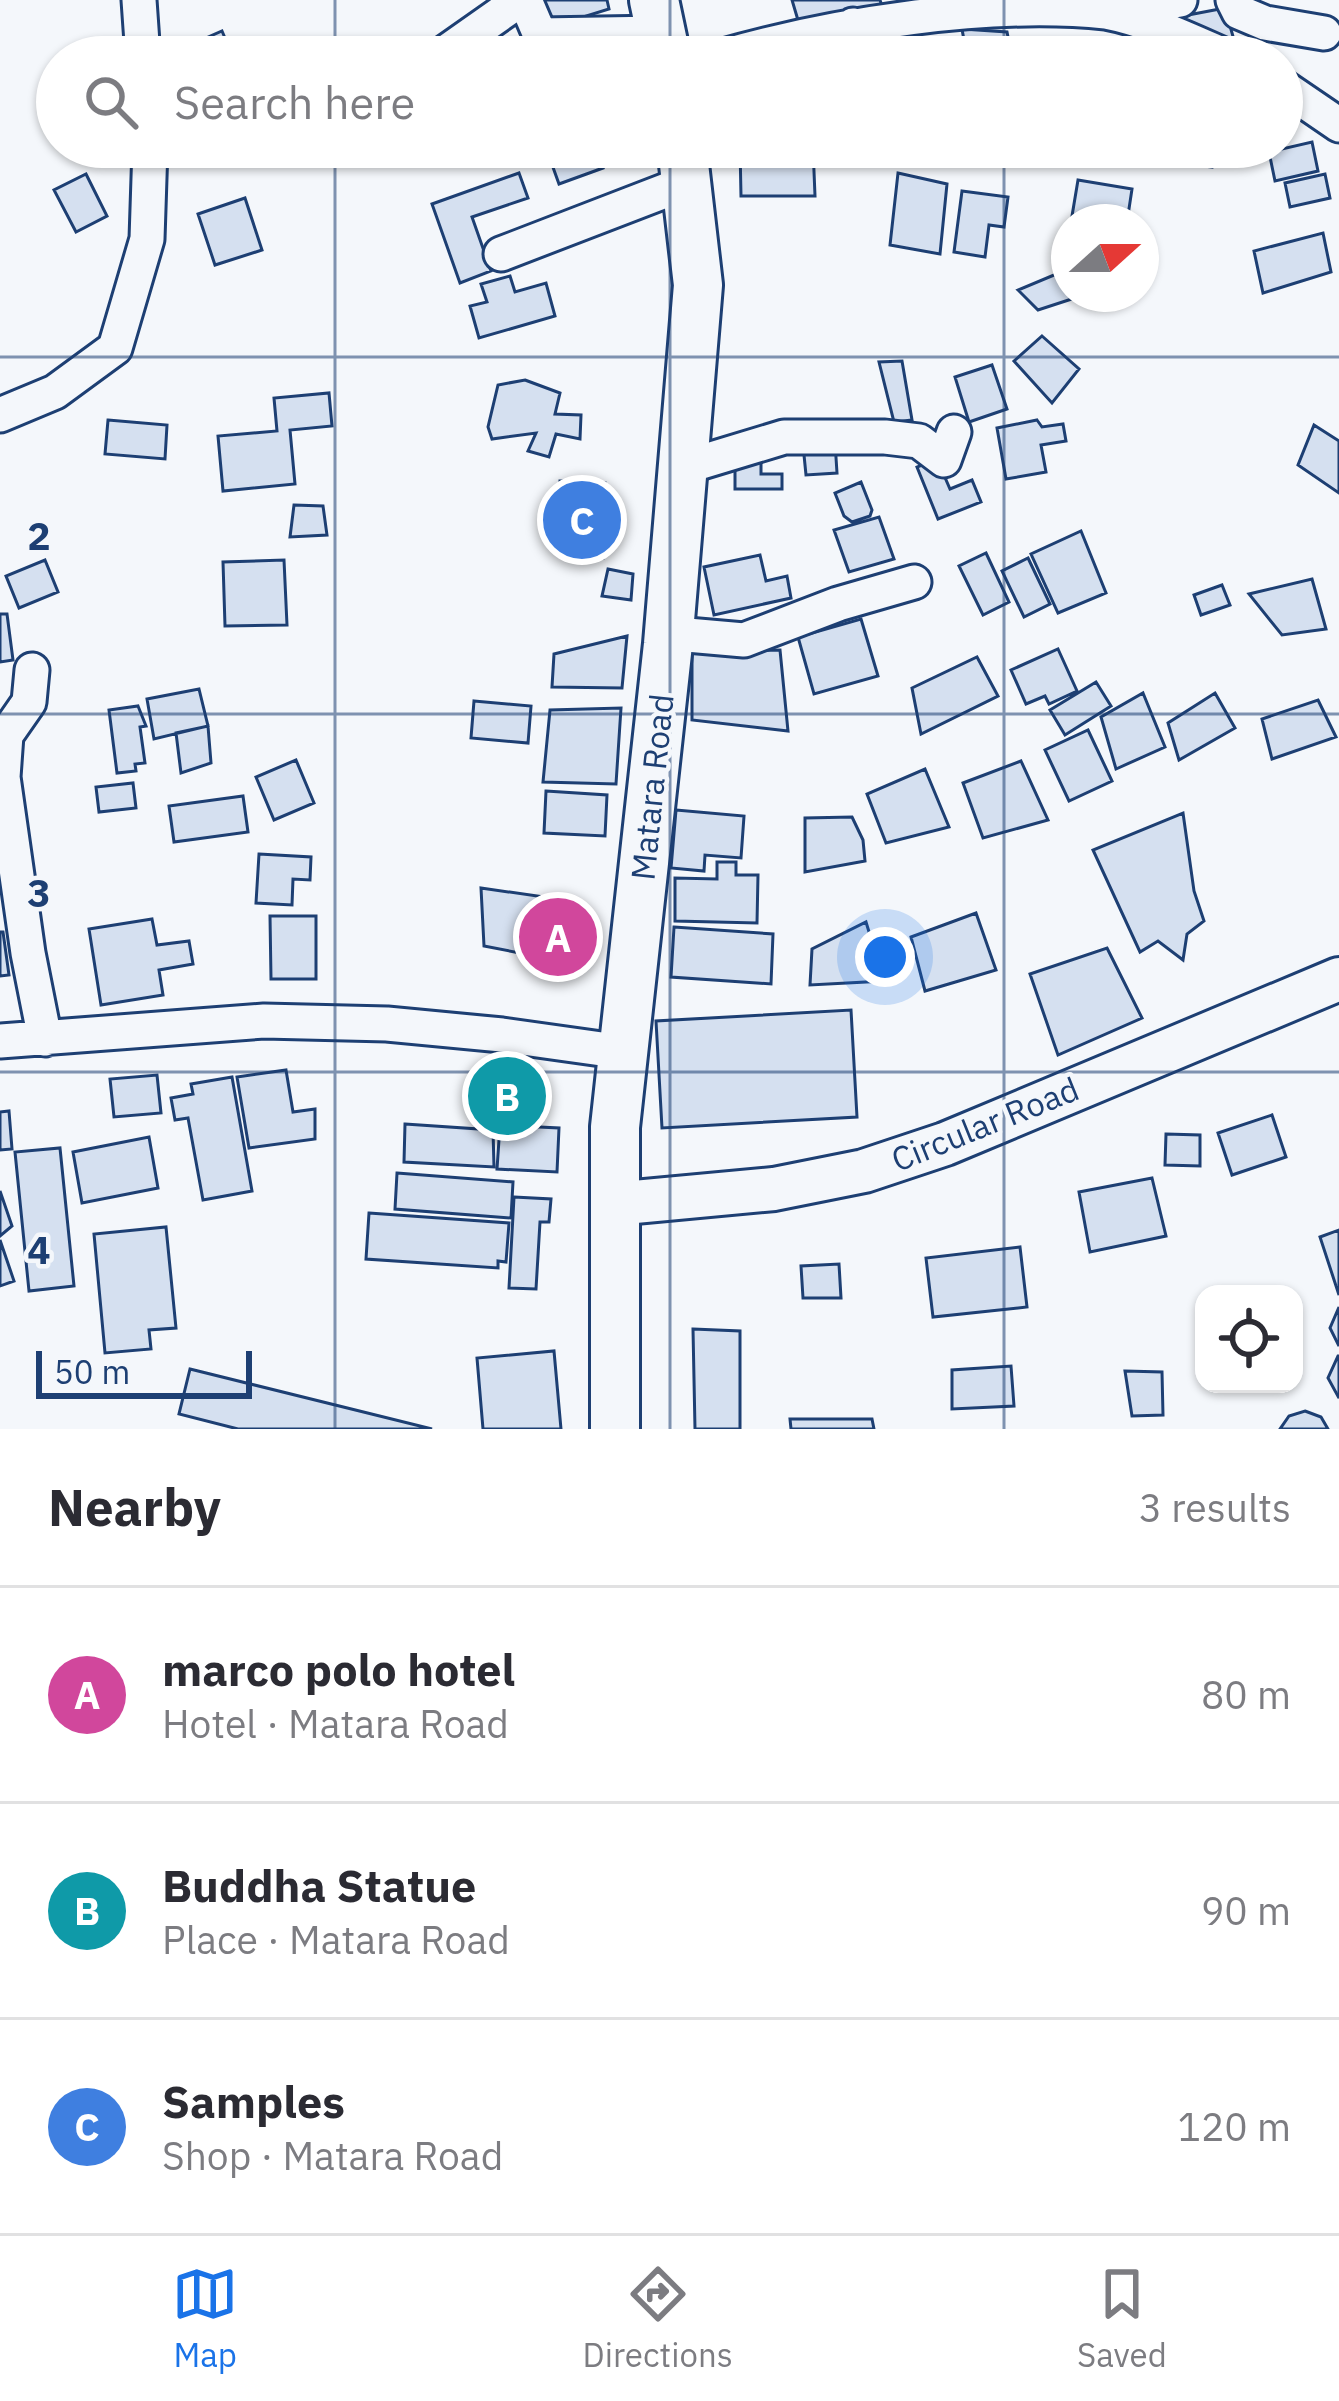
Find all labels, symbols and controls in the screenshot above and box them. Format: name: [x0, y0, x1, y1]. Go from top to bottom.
search box: [36, 36, 1303, 168]
icon: search: [78, 69, 144, 135]
text: Search here: [174, 73, 415, 131]
north arrow: [1051, 204, 1159, 312]
pin: C: [543, 475, 621, 565]
text: 2: [27, 510, 51, 561]
street label: Matara Road: [620, 692, 683, 882]
text: 3: [27, 867, 51, 918]
pin: A: [519, 892, 597, 982]
your location: [855, 927, 915, 987]
pin: B: [468, 1051, 546, 1141]
street label: Circular Road: [885, 1066, 1085, 1181]
text: 4: [27, 1224, 51, 1275]
map controls: [1195, 1285, 1303, 1393]
button: locate: [1195, 1285, 1303, 1393]
scale bar: [36, 1345, 252, 1398]
text: 50 m: [54, 1350, 130, 1393]
text: Nearby: [48, 1474, 221, 1540]
text: 3 results: [1139, 1482, 1291, 1533]
text: marco polo hotel: [162, 1640, 515, 1698]
text: A: [74, 1669, 100, 1720]
text: 80 m: [1201, 1669, 1291, 1720]
text: Hotel · Matara Road: [162, 1698, 509, 1749]
text: Buddha Statue: [162, 1856, 476, 1914]
text: B: [74, 1885, 100, 1936]
text: 90 m: [1201, 1885, 1291, 1936]
text: Place · Matara Road: [162, 1914, 510, 1965]
text: Samples: [162, 2072, 345, 2130]
text: C: [74, 2101, 100, 2152]
text: 120 m: [1178, 2101, 1291, 2152]
text: Shop · Matara Road: [162, 2130, 503, 2181]
tab: Map: [172, 2261, 238, 2376]
tab: Directions: [583, 2261, 733, 2376]
tab: Saved: [1077, 2261, 1167, 2376]

